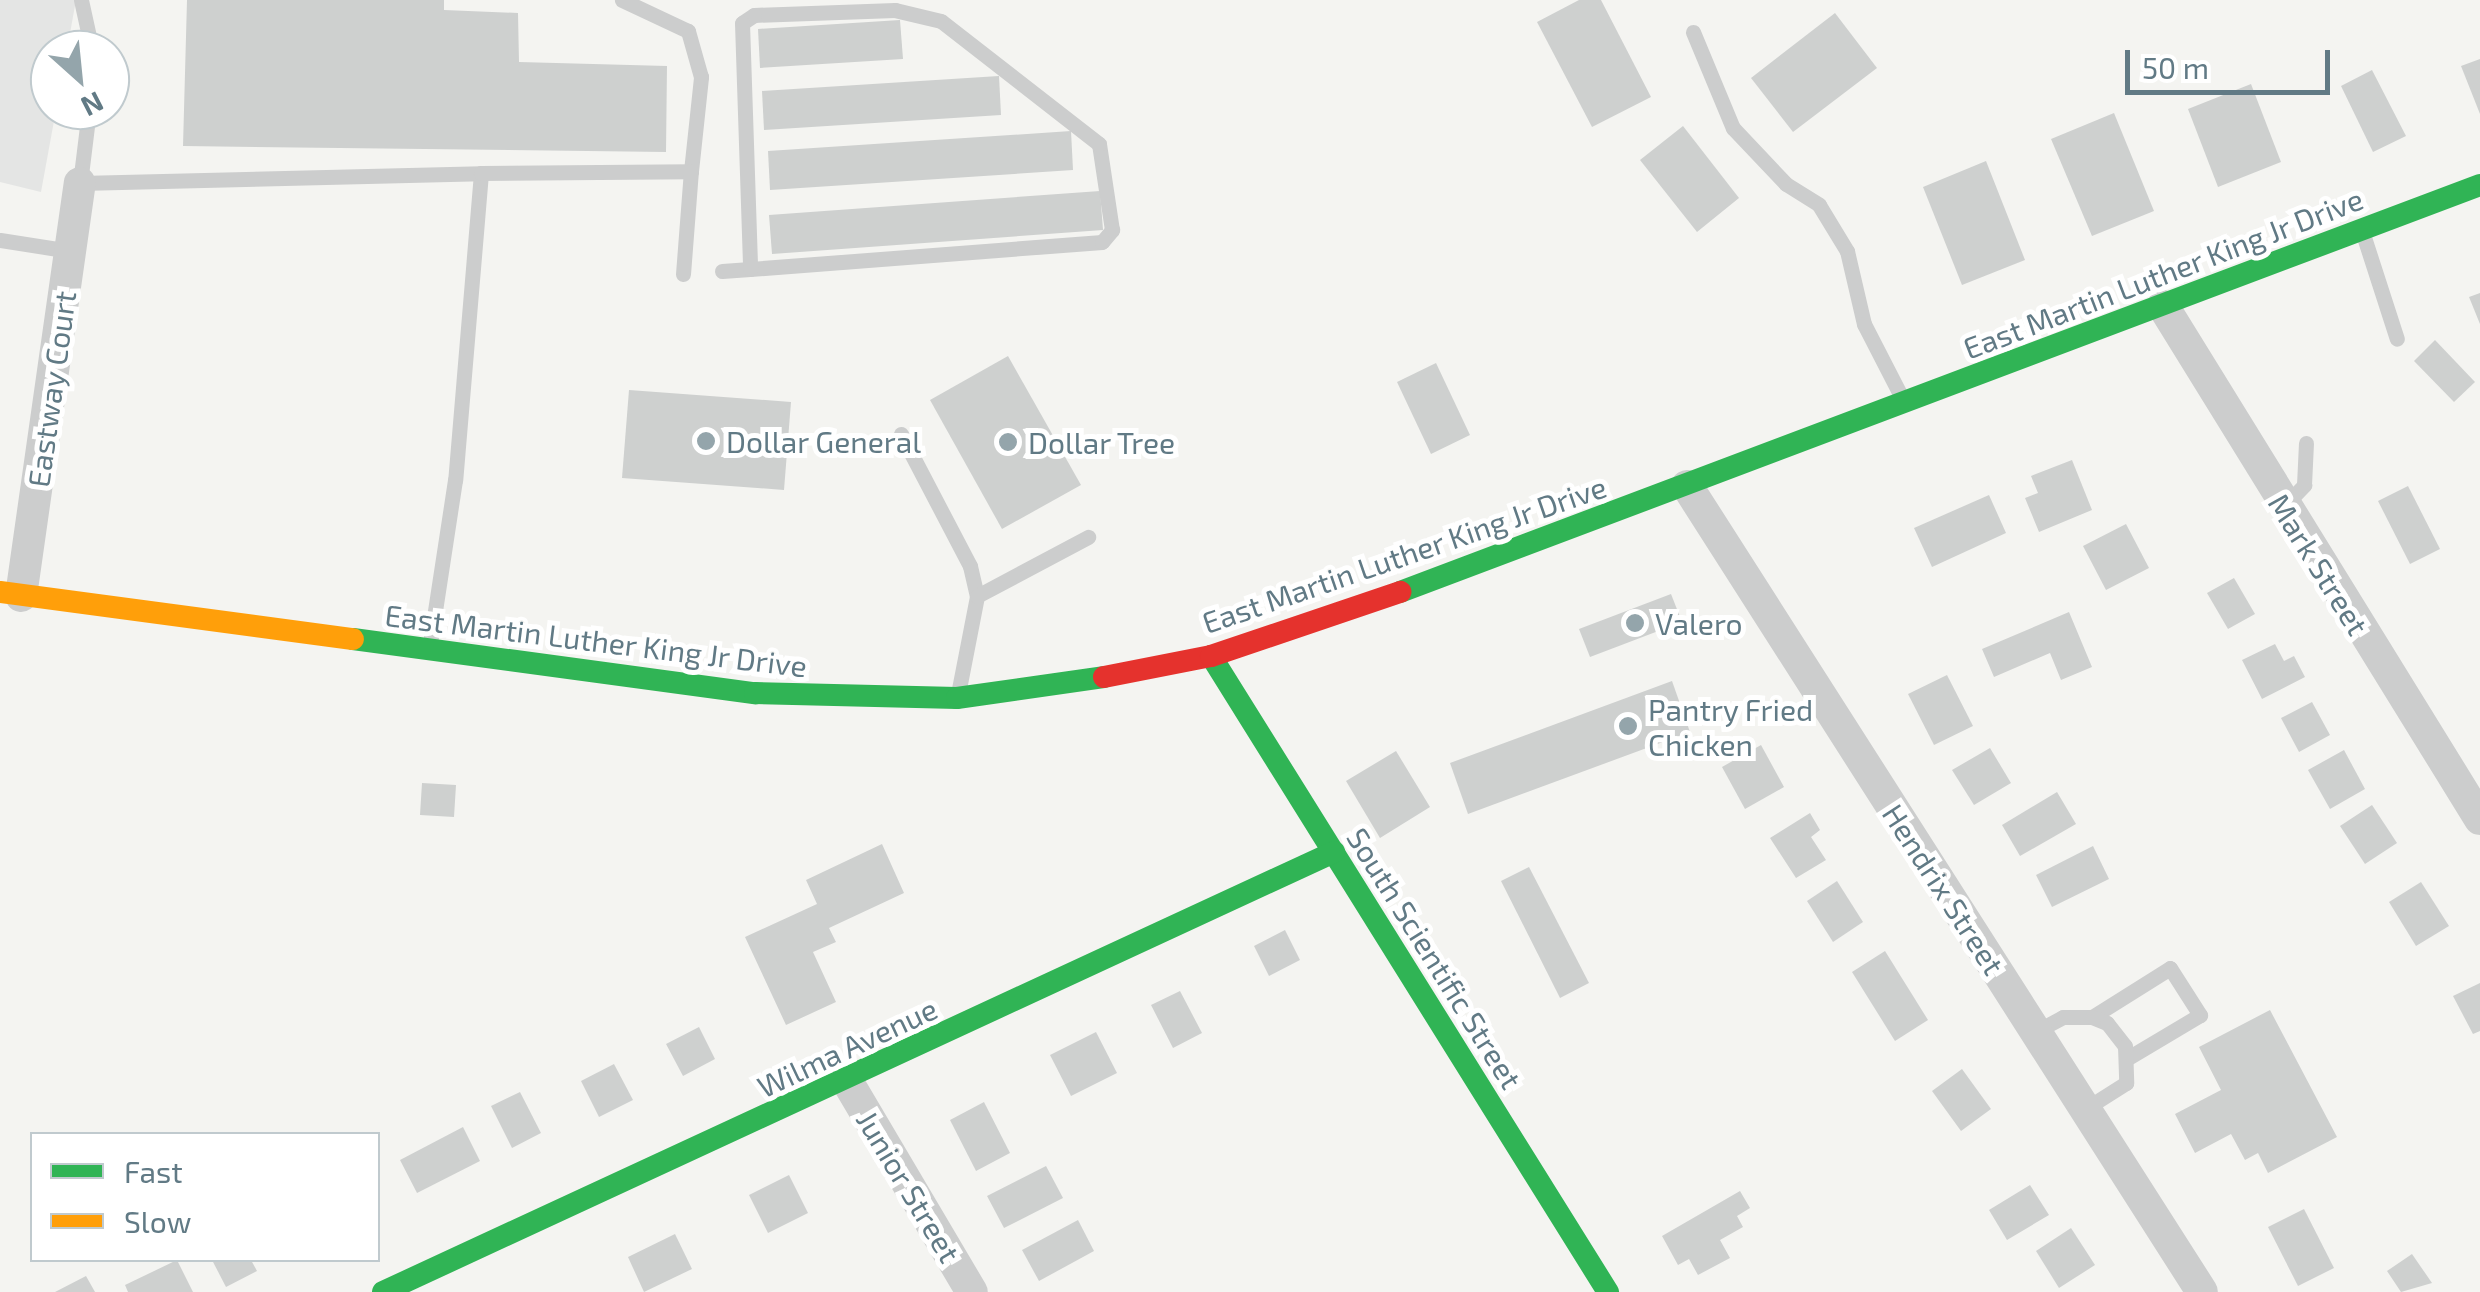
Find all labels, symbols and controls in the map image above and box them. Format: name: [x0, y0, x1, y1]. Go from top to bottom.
north arrow: [30, 30, 130, 130]
scale bar: [2130, 30, 2335, 92]
text: 50 m: [2142, 49, 2209, 85]
text: N: [76, 85, 109, 125]
street label: East Martin Luther King Jr Drive: [1957, 180, 2369, 366]
street label: Eastway Court: [19, 288, 83, 490]
place label: Dollar General: [726, 423, 922, 459]
place label: Dollar Tree: [1028, 424, 1176, 460]
marker: Dollar General: [695, 430, 717, 452]
marker: Dollar Tree: [997, 431, 1019, 453]
street label: East Martin Luther King Jr Drive: [1196, 468, 1612, 640]
street label: Mark Street: [2261, 487, 2377, 641]
street label: East Martin Luther King Jr Drive: [382, 596, 810, 684]
place label: Valero: [1655, 605, 1743, 641]
marker: Valero: [1624, 612, 1646, 634]
place label: Pantry Fried Chicken: [1648, 691, 1814, 762]
marker: Pantry Fried Chicken: [1617, 715, 1639, 737]
street label: Hendrix Street: [1875, 797, 2013, 981]
street label: South Scientific Street: [1340, 821, 1530, 1095]
street label: Wilma Avenue: [751, 990, 943, 1104]
street label: Junior Street: [849, 1103, 969, 1269]
legend: [30, 1132, 380, 1262]
text: Fast: [124, 1153, 183, 1189]
text: Slow: [124, 1203, 191, 1239]

